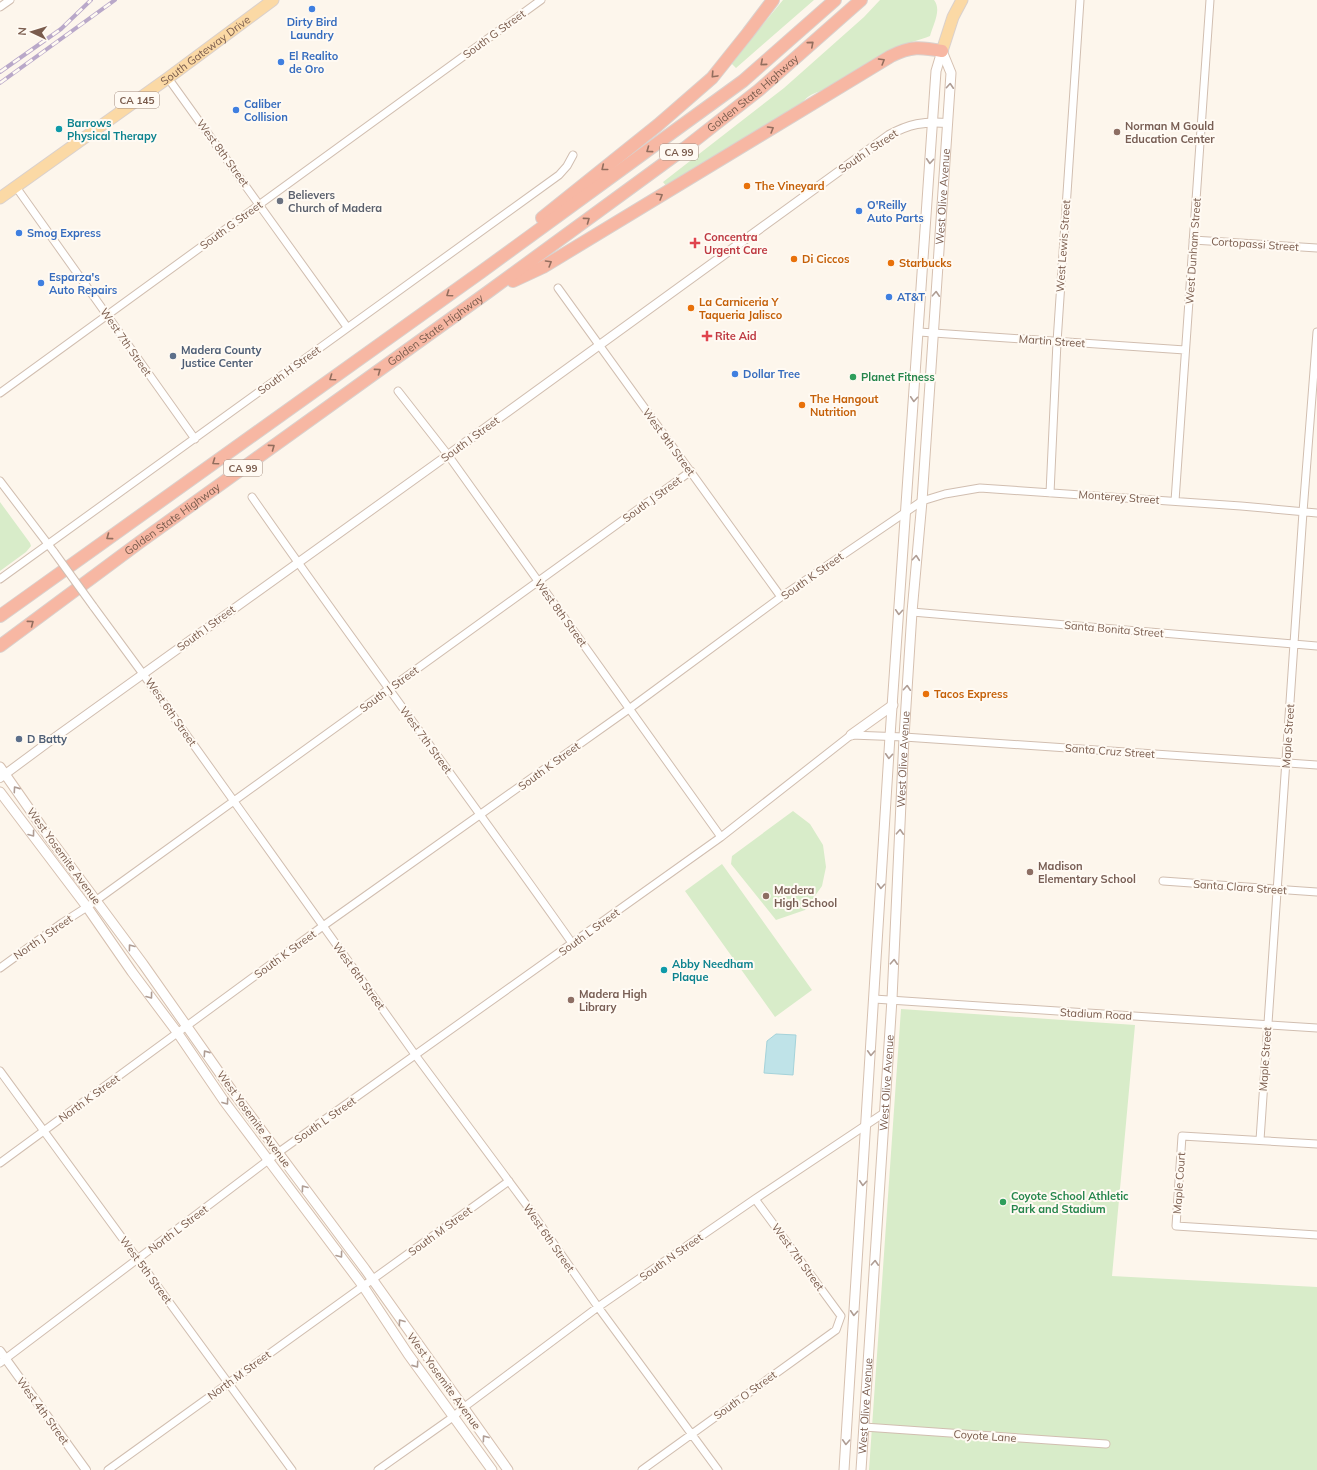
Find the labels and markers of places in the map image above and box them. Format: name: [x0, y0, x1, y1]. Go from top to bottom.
marker: Dirty Bird Laundry: [307, 4, 317, 14]
place label: Dirty Bird Laundry: [287, 15, 337, 42]
place label: El Realito de Oro: [289, 49, 339, 76]
marker: El Realito de Oro: [276, 57, 286, 67]
place label: Caliber Collision: [244, 97, 288, 124]
marker: Caliber Collision: [231, 105, 241, 115]
place label: Barrows Physical Therapy: [67, 116, 157, 143]
place label: Norman M Gould Education Center: [1125, 119, 1215, 146]
marker: Barrows Physical Therapy: [54, 124, 64, 134]
marker: Norman M Gould Education Center: [1112, 127, 1122, 137]
place label: The Vineyard: [755, 179, 825, 193]
marker: The Vineyard: [742, 181, 752, 191]
place label: Believers Church of Madera: [288, 188, 382, 215]
marker: Believers Church of Madera: [275, 196, 285, 206]
place label: O'Reilly Auto Parts: [867, 198, 924, 225]
marker: O'Reilly Auto Parts: [854, 206, 864, 216]
place label: Smog Express: [27, 226, 102, 240]
marker: Smog Express: [14, 228, 24, 238]
place label: Concentra Urgent Care: [704, 230, 767, 257]
marker: Concentra Urgent Care: [689, 237, 701, 249]
place label: Di Ciccos: [802, 252, 850, 266]
marker: Di Ciccos: [789, 254, 799, 264]
place label: Starbucks: [899, 256, 952, 270]
marker: Starbucks: [886, 258, 896, 268]
place label: Esparza's Auto Repairs: [49, 270, 118, 297]
marker: Esparza's Auto Repairs: [36, 278, 46, 288]
place label: AT&T: [897, 290, 925, 304]
marker: AT&T: [884, 292, 894, 302]
place label: La Carniceria Y Taqueria Jalisco: [699, 295, 783, 322]
marker: La Carniceria Y Taqueria Jalisco: [686, 303, 696, 313]
place label: Rite Aid: [715, 329, 757, 343]
marker: Rite Aid: [702, 331, 712, 341]
place label: Madera County Justice Center: [181, 343, 261, 370]
marker: Madera County Justice Center: [168, 351, 178, 361]
place label: Dollar Tree: [743, 367, 800, 381]
marker: Dollar Tree: [730, 369, 740, 379]
place label: Planet Fitness: [861, 370, 935, 384]
marker: Planet Fitness: [848, 372, 858, 382]
place label: The Hangout Nutrition: [810, 392, 879, 419]
marker: The Hangout Nutrition: [797, 400, 807, 410]
place label: Tacos Express: [934, 687, 1008, 701]
marker: Tacos Express: [921, 689, 931, 699]
place label: D Batty: [27, 732, 67, 746]
marker: D Batty: [14, 734, 24, 744]
place label: Madison Elementary School: [1038, 859, 1136, 886]
marker: Madison Elementary School: [1025, 867, 1035, 877]
place label: Madera High School: [774, 883, 837, 910]
marker: Madera High School: [761, 891, 771, 901]
place label: Abby Needham Plaque: [672, 957, 753, 984]
marker: Abby Needham Plaque: [659, 965, 669, 975]
place label: Madera High Library: [579, 987, 647, 1014]
marker: Madera High Library: [566, 995, 576, 1005]
place label: Coyote School Athletic Park and Stadium: [1011, 1189, 1129, 1216]
marker: Coyote School Athletic Park and Stadium: [998, 1197, 1008, 1207]

